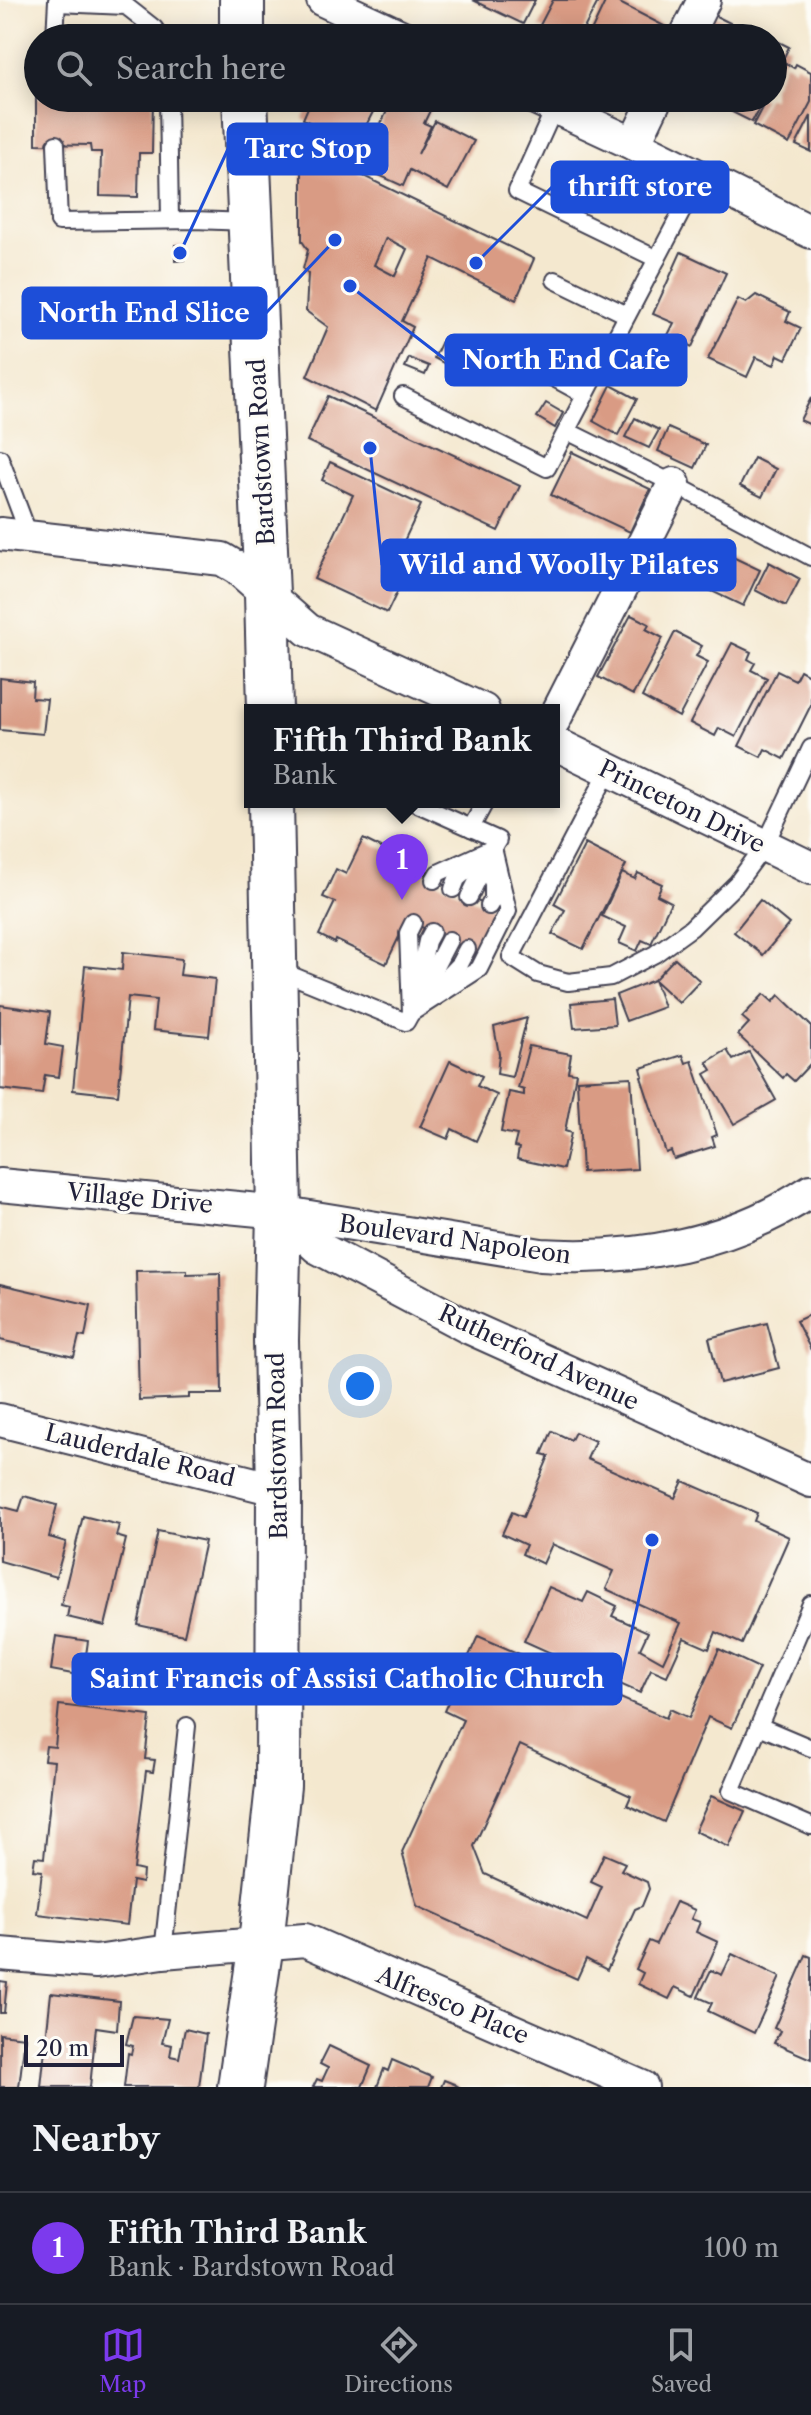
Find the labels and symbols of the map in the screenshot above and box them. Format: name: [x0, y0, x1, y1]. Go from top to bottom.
callout: Tarc Stop: [228, 124, 387, 174]
text: Tarc Stop: [244, 133, 372, 165]
callout: thrift store: [552, 162, 728, 212]
text: thrift store: [568, 171, 712, 203]
callout: North End Slice: [23, 288, 266, 338]
text: North End Slice: [38, 297, 250, 329]
callout: North End Cafe: [446, 335, 686, 385]
text: North End Cafe: [462, 344, 670, 376]
street label: Bardstown Road: [242, 357, 280, 546]
callout: Wild and Woolly Pilates: [382, 540, 735, 590]
text: Wild and Woolly Pilates: [398, 549, 719, 581]
street label: Princeton Drive: [594, 753, 770, 859]
pin: 1: [376, 834, 428, 900]
street label: Village Drive: [65, 1177, 214, 1219]
street label: Boulevard Napoleon: [337, 1208, 573, 1270]
street label: Rutherford Avenue: [434, 1298, 644, 1416]
street label: Bardstown Road: [261, 1352, 293, 1540]
your location: [340, 1366, 380, 1406]
street label: Lauderdale Road: [42, 1417, 238, 1493]
callout: Saint Francis of Assisi Catholic Church: [73, 1654, 621, 1704]
text: Saint Francis of Assisi Catholic Church: [89, 1663, 605, 1695]
street label: Alfresco Place: [372, 1960, 533, 2050]
scale bar: [24, 2031, 124, 2067]

